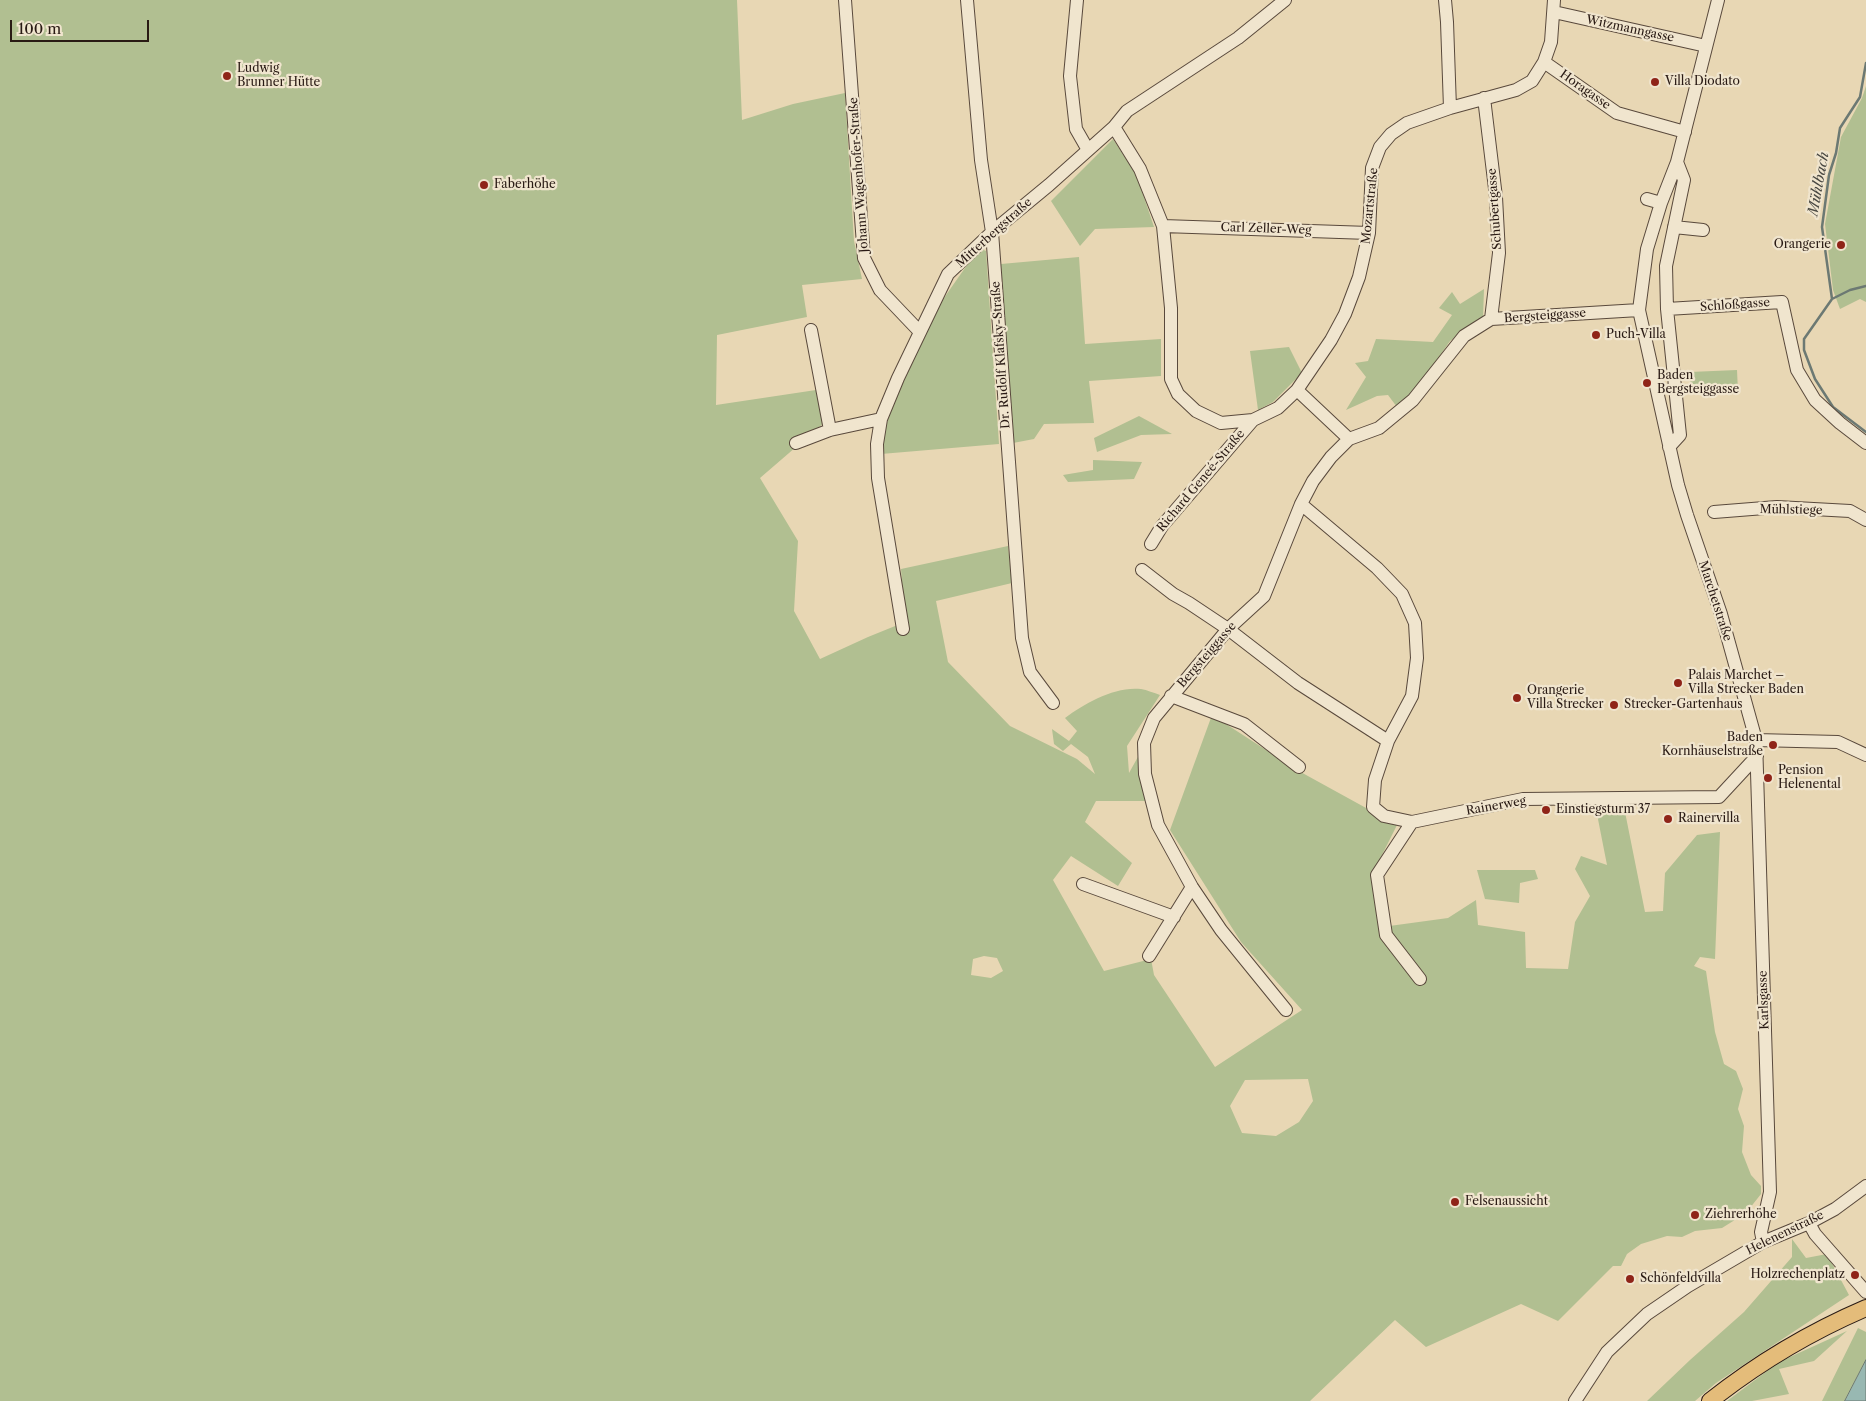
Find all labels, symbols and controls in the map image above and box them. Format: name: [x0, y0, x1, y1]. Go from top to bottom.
scale bar: [12, 10, 151, 42]
street label: Witzmanngasse: [1585, 13, 1675, 45]
text: 100 m: [18, 19, 61, 38]
place label: Ludwig Brunner Hütte: [237, 62, 320, 90]
street label: Horagasse: [1557, 67, 1613, 113]
marker: Ludwig Brunner Hütte: [221, 70, 233, 82]
place label: Villa Diodato: [1665, 75, 1740, 89]
marker: Villa Diodato: [1649, 76, 1661, 88]
street label: Johann Wagenhofer-Straße: [846, 97, 872, 253]
water label: Mühlbach: [1805, 151, 1833, 217]
street label: Mozartstraße: [1359, 167, 1381, 245]
street label: Schubertgasse: [1485, 168, 1505, 250]
place label: Faberhöhe: [494, 178, 556, 192]
marker: Faberhöhe: [478, 179, 490, 191]
street label: Mitterbergstraße: [953, 195, 1035, 271]
street label: Carl Zeller-Weg: [1220, 220, 1312, 238]
place label: Orangerie: [1774, 238, 1831, 252]
marker: Orangerie: [1835, 239, 1847, 251]
street label: Dr. Rudolf Klafsky-Straße: [989, 281, 1013, 429]
street label: Schloßgasse: [1700, 295, 1770, 315]
street label: Bergsteiggasse: [1503, 306, 1587, 326]
place label: Puch-Villa: [1606, 328, 1666, 342]
marker: Puch-Villa: [1590, 329, 1602, 341]
place label: Baden Bergsteiggasse: [1657, 369, 1739, 397]
marker: Baden Bergsteiggasse: [1641, 377, 1653, 389]
street label: Richard Geneé-Straße: [1154, 427, 1248, 535]
street label: Mühlstiege: [1759, 502, 1823, 518]
street label: Marchetstraße: [1695, 559, 1735, 643]
street label: Bergsteiggasse: [1175, 619, 1239, 691]
place label: Palais Marchet – Villa Strecker Baden: [1688, 669, 1804, 697]
marker: Palais Marchet – Villa Strecker Baden: [1672, 677, 1684, 689]
place label: Orangerie Villa Strecker: [1527, 684, 1604, 712]
marker: Orangerie Villa Strecker: [1511, 692, 1523, 704]
place label: Strecker-Gartenhaus: [1624, 698, 1743, 712]
marker: Strecker-Gartenhaus: [1608, 699, 1620, 711]
place label: Baden Kornhäuselstraße: [1662, 731, 1763, 759]
marker: Baden Kornhäuselstraße: [1767, 739, 1779, 751]
place label: Pension Helenental: [1778, 764, 1841, 792]
marker: Pension Helenental: [1762, 772, 1774, 784]
street label: Rainerweg: [1465, 794, 1527, 818]
place label: Einstiegsturm 37: [1556, 803, 1650, 817]
marker: Einstiegsturm 37: [1540, 804, 1552, 816]
place label: Rainervilla: [1678, 812, 1740, 826]
marker: Rainervilla: [1662, 813, 1674, 825]
street label: Karlsgasse: [1756, 970, 1772, 1030]
place label: Felsenaussicht: [1465, 1195, 1548, 1209]
marker: Felsenaussicht: [1449, 1196, 1461, 1208]
place label: Ziehrerhöhe: [1705, 1208, 1777, 1222]
street label: Helenenstraße: [1744, 1208, 1826, 1258]
marker: Ziehrerhöhe: [1689, 1209, 1701, 1221]
place label: Holzrechenplatz: [1751, 1268, 1845, 1282]
marker: Holzrechenplatz: [1849, 1269, 1861, 1281]
place label: Schönfeldvilla: [1640, 1272, 1721, 1286]
marker: Schönfeldvilla: [1624, 1273, 1636, 1285]

